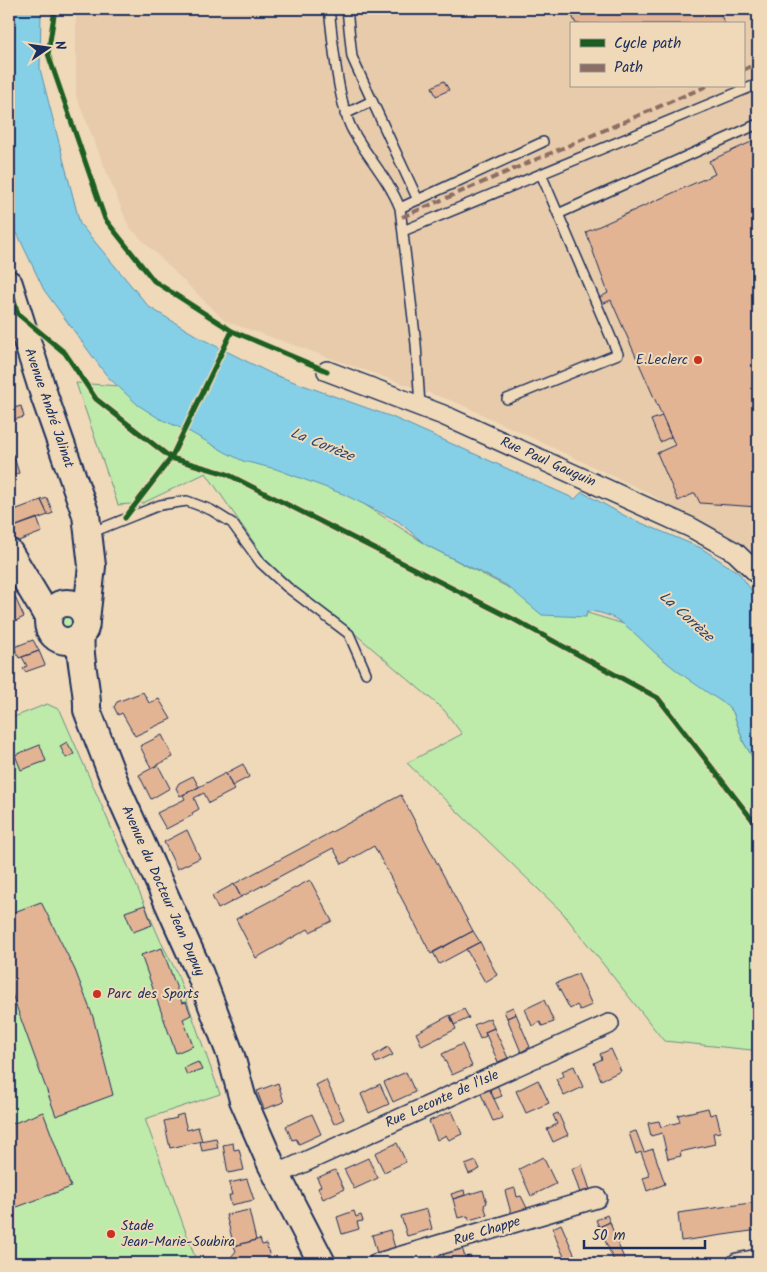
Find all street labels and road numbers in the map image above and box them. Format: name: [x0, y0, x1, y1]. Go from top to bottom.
street label: Avenue André Jalinat: [18, 345, 80, 471]
street label: Rue Paul Gauguin: [497, 431, 599, 493]
street label: Avenue du Docteur Jean Dupuy: [115, 802, 211, 980]
street label: Rue Leconte de l'Isle: [382, 1064, 503, 1134]
street label: Rue Chappe: [451, 1210, 524, 1252]

